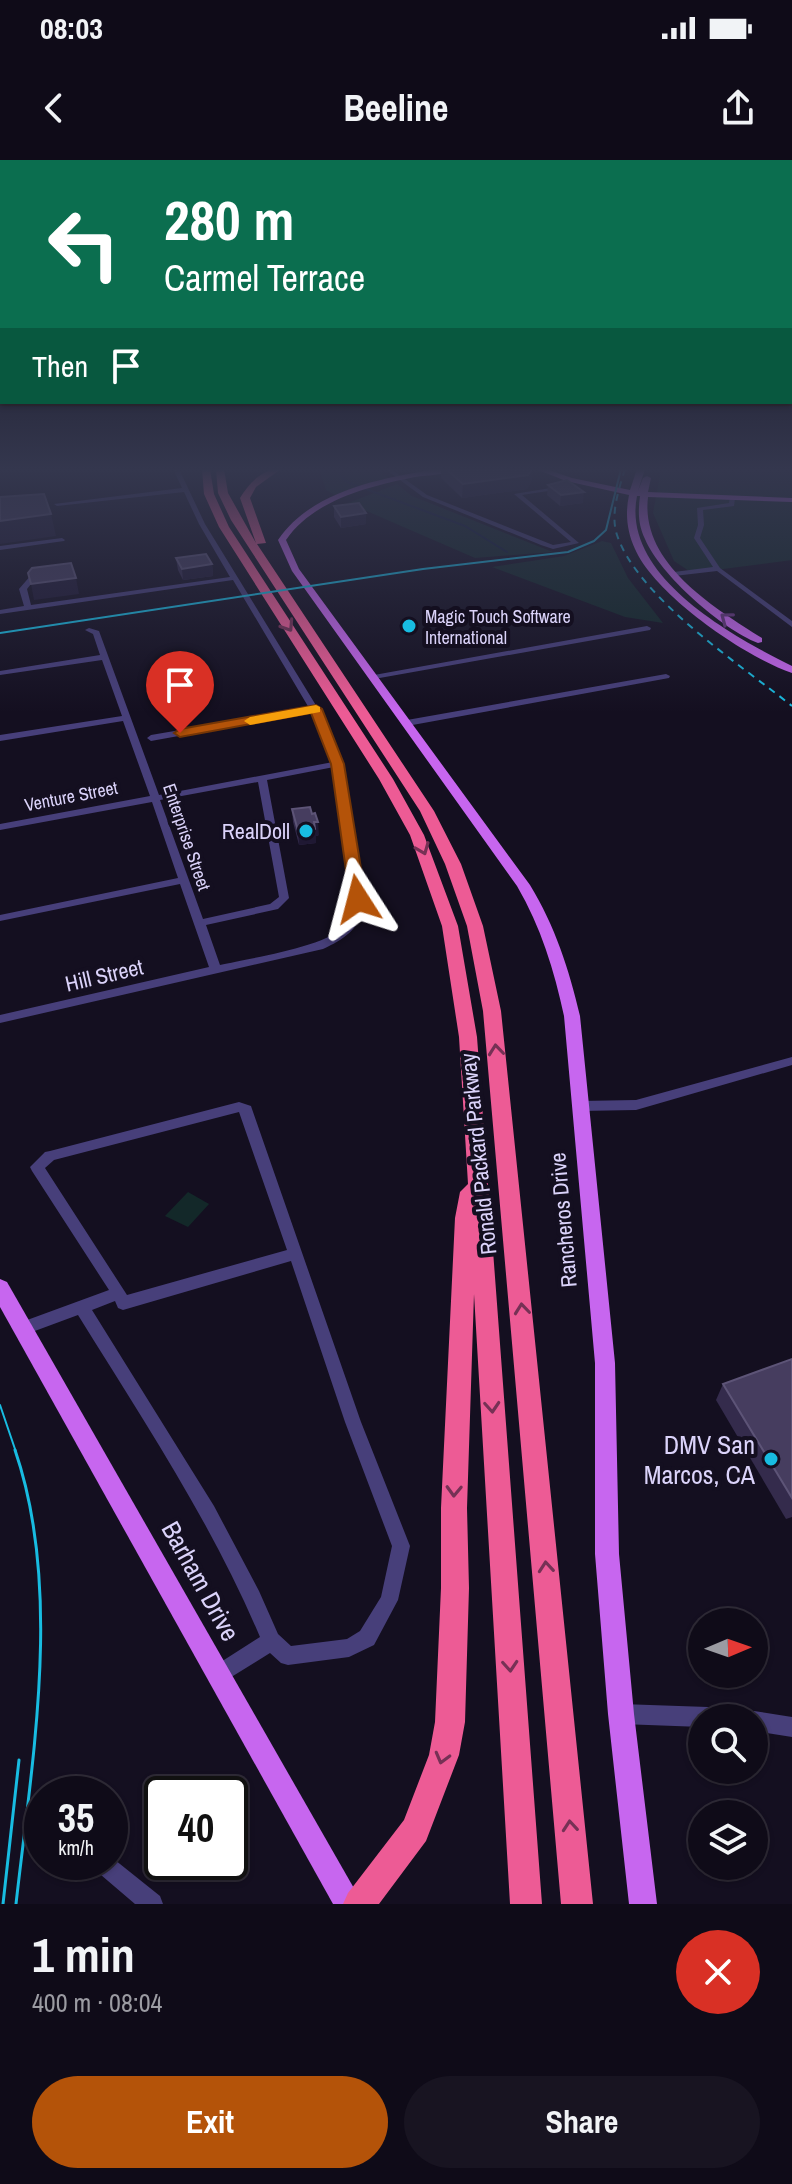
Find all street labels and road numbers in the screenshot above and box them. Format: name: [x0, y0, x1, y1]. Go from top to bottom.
street label: Venture Street: [22, 775, 120, 817]
street label: Enterprise Street: [157, 780, 217, 894]
street label: Hill Street: [62, 951, 146, 999]
street label: Ronald Packard Parkway: [452, 1052, 504, 1256]
street label: Rancheros Drive: [542, 1151, 584, 1289]
street label: Barham Drive: [154, 1515, 248, 1647]

